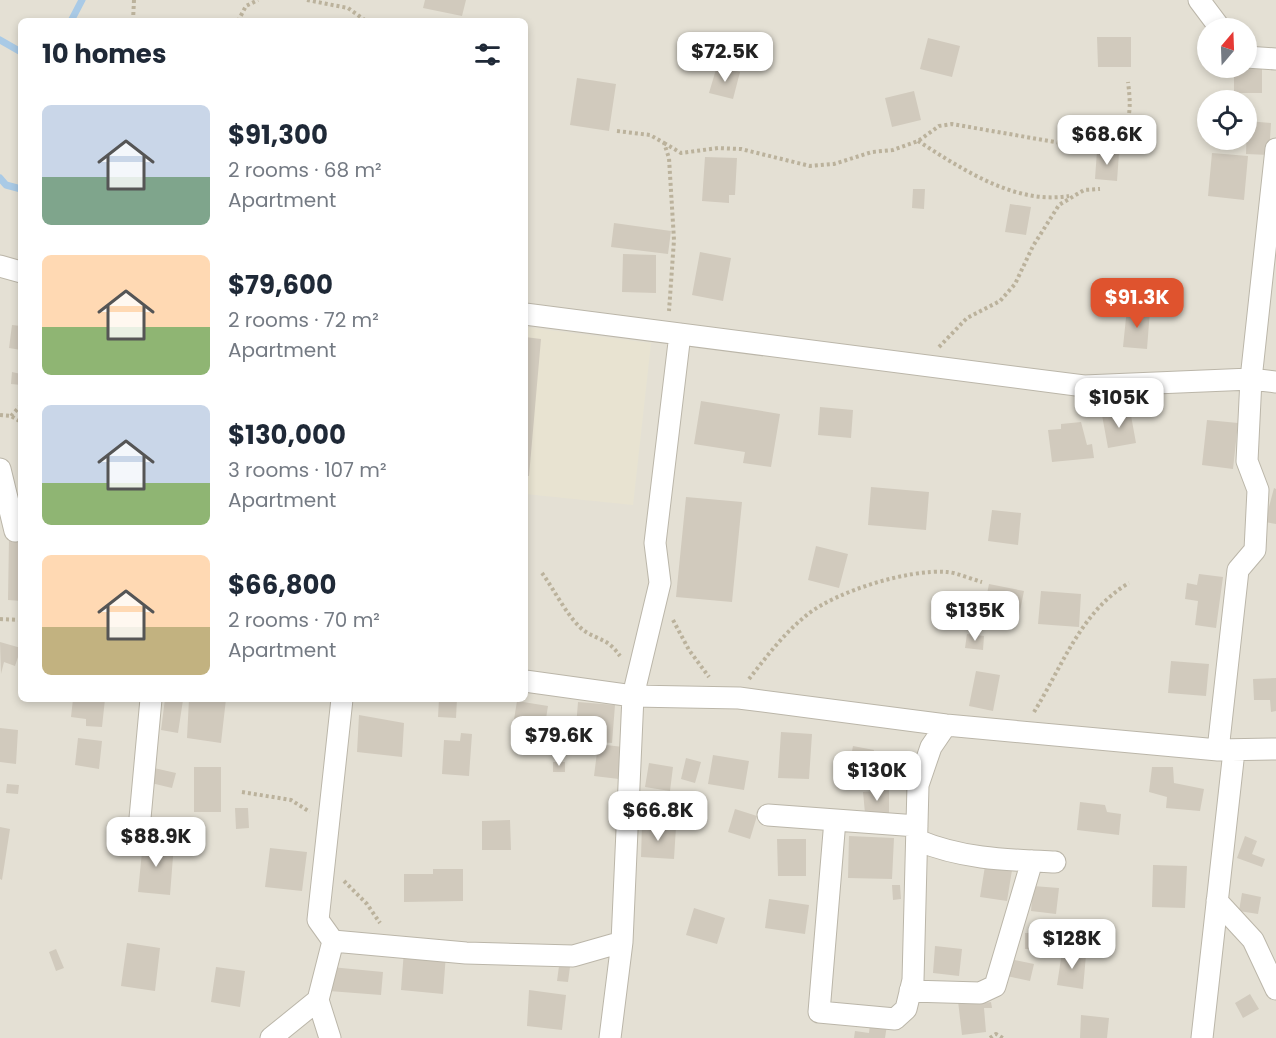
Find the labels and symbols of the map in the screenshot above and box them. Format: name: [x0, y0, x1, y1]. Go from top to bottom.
north arrow: [1197, 18, 1257, 78]
pin: $72.5K: [676, 32, 774, 83]
pin: $68.6K: [1058, 115, 1156, 166]
pin: $91.3K: [1088, 278, 1186, 329]
pin: $105K: [1077, 378, 1161, 429]
pin: $135K: [933, 591, 1017, 642]
pin: $79.6K: [510, 716, 608, 767]
pin: $130K: [835, 751, 919, 802]
pin: $66.8K: [609, 791, 707, 842]
pin: $88.9K: [107, 817, 205, 868]
pin: $128K: [1030, 919, 1114, 970]

